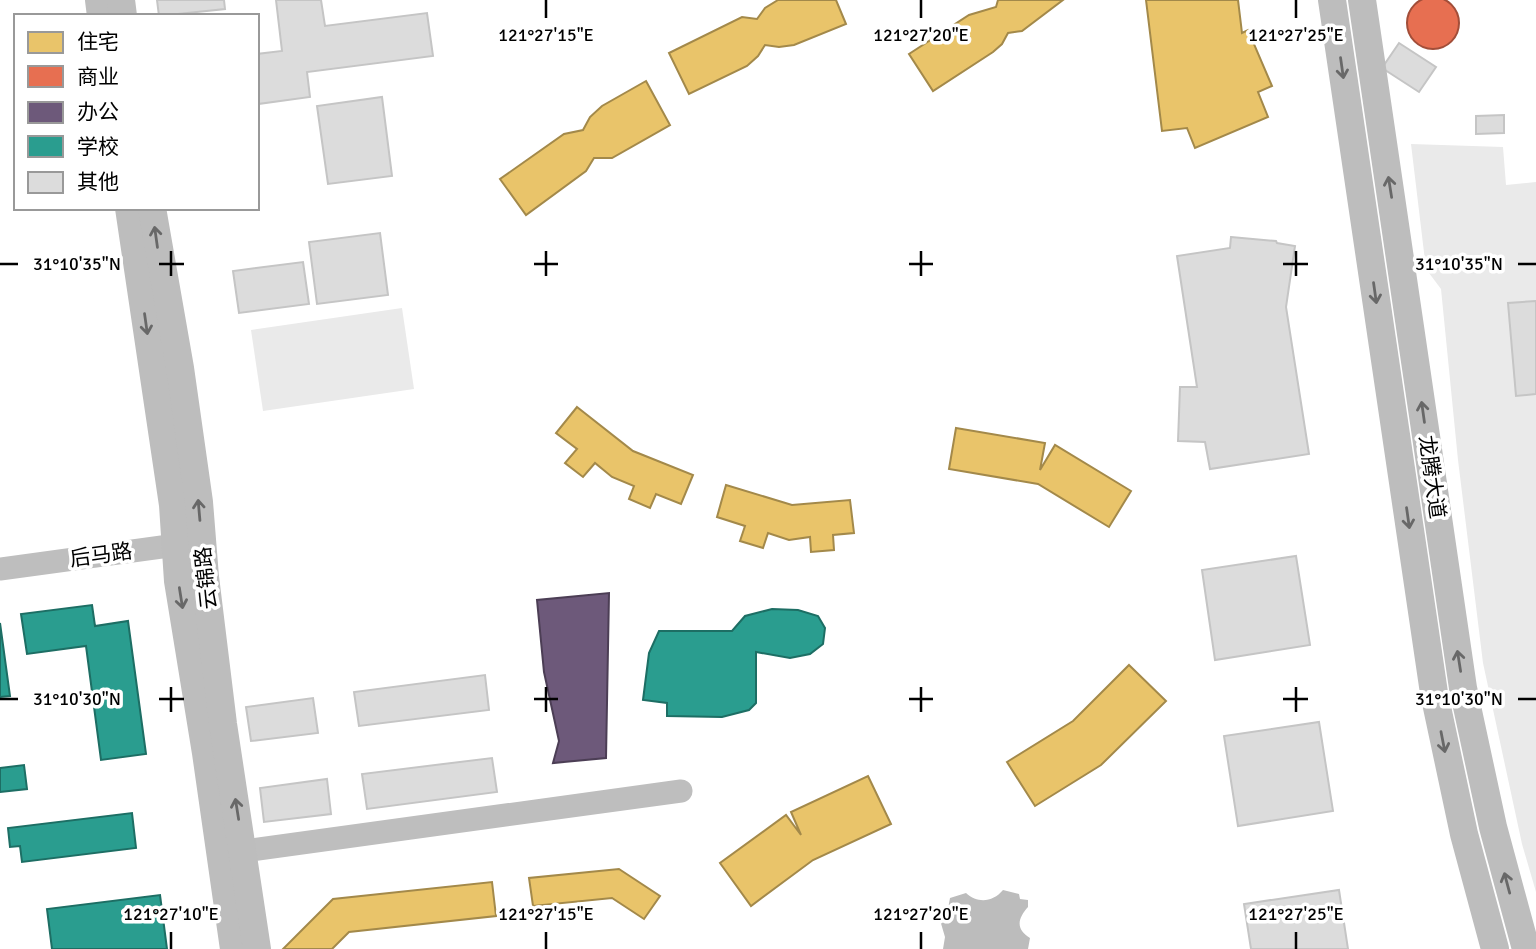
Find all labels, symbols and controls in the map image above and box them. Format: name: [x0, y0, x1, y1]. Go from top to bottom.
legend: [14, 14, 259, 210]
text: 121°27'15"E: [498, 24, 594, 46]
text: 121°27'20"E: [873, 24, 969, 46]
text: 121°27'25"E: [1248, 24, 1344, 46]
text: 住宅: [77, 29, 119, 55]
one-way arrow: [1336, 56, 1349, 78]
text: 商业: [77, 64, 119, 90]
text: 办公: [77, 99, 119, 125]
text: 学校: [77, 134, 119, 160]
text: 其他: [77, 169, 119, 195]
one-way arrow: [1383, 176, 1396, 199]
one-way arrow: [149, 226, 162, 249]
text: 31°10'35"N: [33, 253, 121, 275]
text: 31°10'35"N: [1415, 253, 1503, 275]
one-way arrow: [1369, 281, 1382, 304]
one-way arrow: [140, 312, 153, 335]
one-way arrow: [1416, 401, 1429, 424]
street label: 龙腾大道: [1413, 434, 1451, 520]
one-way arrow: [192, 499, 205, 522]
one-way arrow: [1401, 506, 1414, 529]
street label: 后马路: [68, 538, 134, 572]
street label: 云锦路: [190, 545, 222, 611]
one-way arrow: [175, 586, 188, 609]
one-way arrow: [1452, 650, 1465, 673]
text: 31°10'30"N: [33, 688, 121, 710]
text: 31°10'30"N: [1415, 688, 1503, 710]
one-way arrow: [1437, 730, 1451, 753]
one-way arrow: [230, 798, 243, 821]
one-way arrow: [1500, 873, 1513, 895]
text: 121°27'10"E: [123, 903, 219, 925]
text: 121°27'15"E: [498, 903, 594, 925]
text: 121°27'20"E: [873, 903, 969, 925]
text: 121°27'25"E: [1248, 903, 1344, 925]

